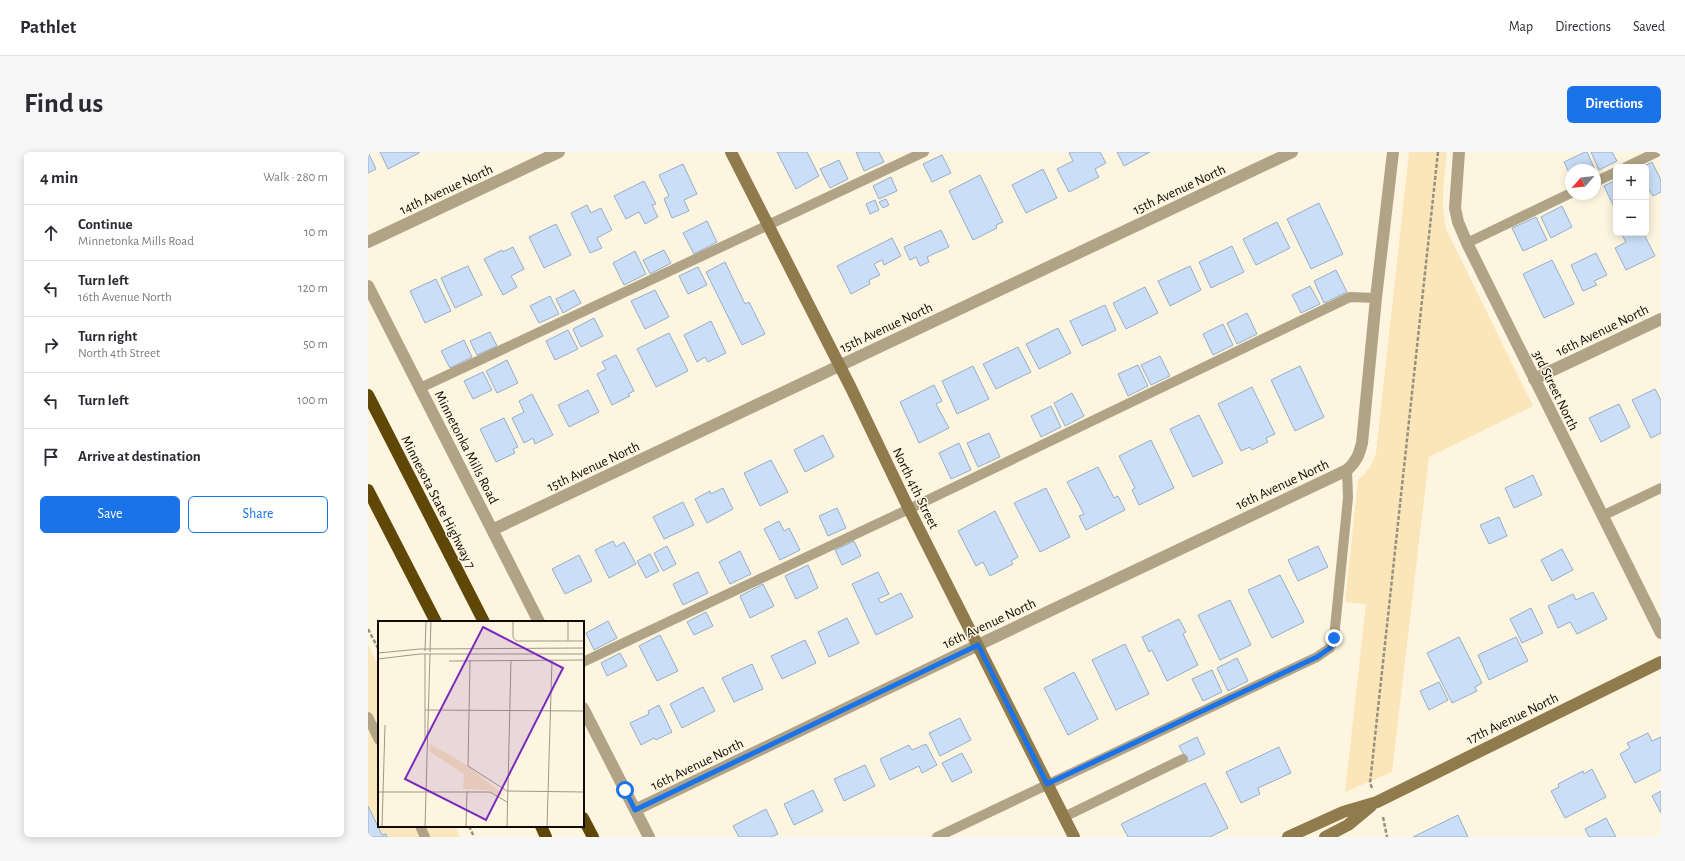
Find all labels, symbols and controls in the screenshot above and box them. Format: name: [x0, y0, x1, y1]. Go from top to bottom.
text: Pathlet: [20, 18, 76, 37]
text: Map: [1509, 20, 1533, 34]
text: Directions: [1555, 20, 1611, 34]
text: Saved: [1633, 20, 1665, 34]
button: Directions: [1567, 86, 1661, 123]
text: Find us: [24, 90, 103, 118]
street label: 14th Avenue North: [398, 162, 495, 218]
street label: 15th Avenue North: [1131, 162, 1228, 217]
north arrow: [1565, 164, 1601, 200]
map controls: [1613, 164, 1649, 236]
button: +: [1613, 164, 1649, 200]
text: 4 min: [40, 169, 78, 186]
text: Walk · 280 m: [263, 171, 328, 184]
button: −: [1613, 200, 1649, 236]
text: Continue: [78, 217, 133, 232]
icon: ahead: [40, 222, 62, 244]
text: 10 m: [304, 226, 328, 239]
text: Minnetonka Mills Road: [78, 235, 194, 248]
text: Turn left: [78, 273, 129, 288]
icon: left: [40, 278, 62, 300]
text: 120 m: [298, 282, 328, 295]
text: 16th Avenue North: [78, 291, 172, 304]
street label: 15th Avenue North: [838, 300, 935, 355]
street label: 16th Avenue North: [1554, 303, 1651, 359]
text: Turn right: [78, 329, 137, 344]
icon: right: [40, 334, 62, 356]
text: 50 m: [303, 338, 328, 351]
text: North 4th Street: [78, 347, 160, 360]
street label: 3rd Street North: [1530, 348, 1581, 433]
street label: Minnetonka Mills Road: [431, 389, 501, 506]
icon: left: [40, 390, 62, 412]
text: Turn left: [78, 393, 129, 408]
text: 100 m: [297, 394, 328, 407]
street label: Minnesota State Highway 7: [398, 434, 478, 571]
street label: 15th Avenue North: [545, 439, 642, 494]
icon: arrive: [40, 446, 62, 468]
street label: North 4th Street: [889, 446, 941, 532]
text: Arrive at destination: [78, 449, 201, 464]
street label: 16th Avenue North: [1234, 457, 1331, 513]
button: Save: [40, 496, 180, 533]
button: Share: [188, 496, 328, 533]
street label: 16th Avenue North: [941, 596, 1038, 652]
inset map: [378, 621, 584, 827]
route end: [1325, 629, 1343, 647]
street label: 17th Avenue North: [1464, 691, 1561, 747]
street label: 16th Avenue North: [649, 737, 746, 793]
route start: [616, 781, 634, 799]

